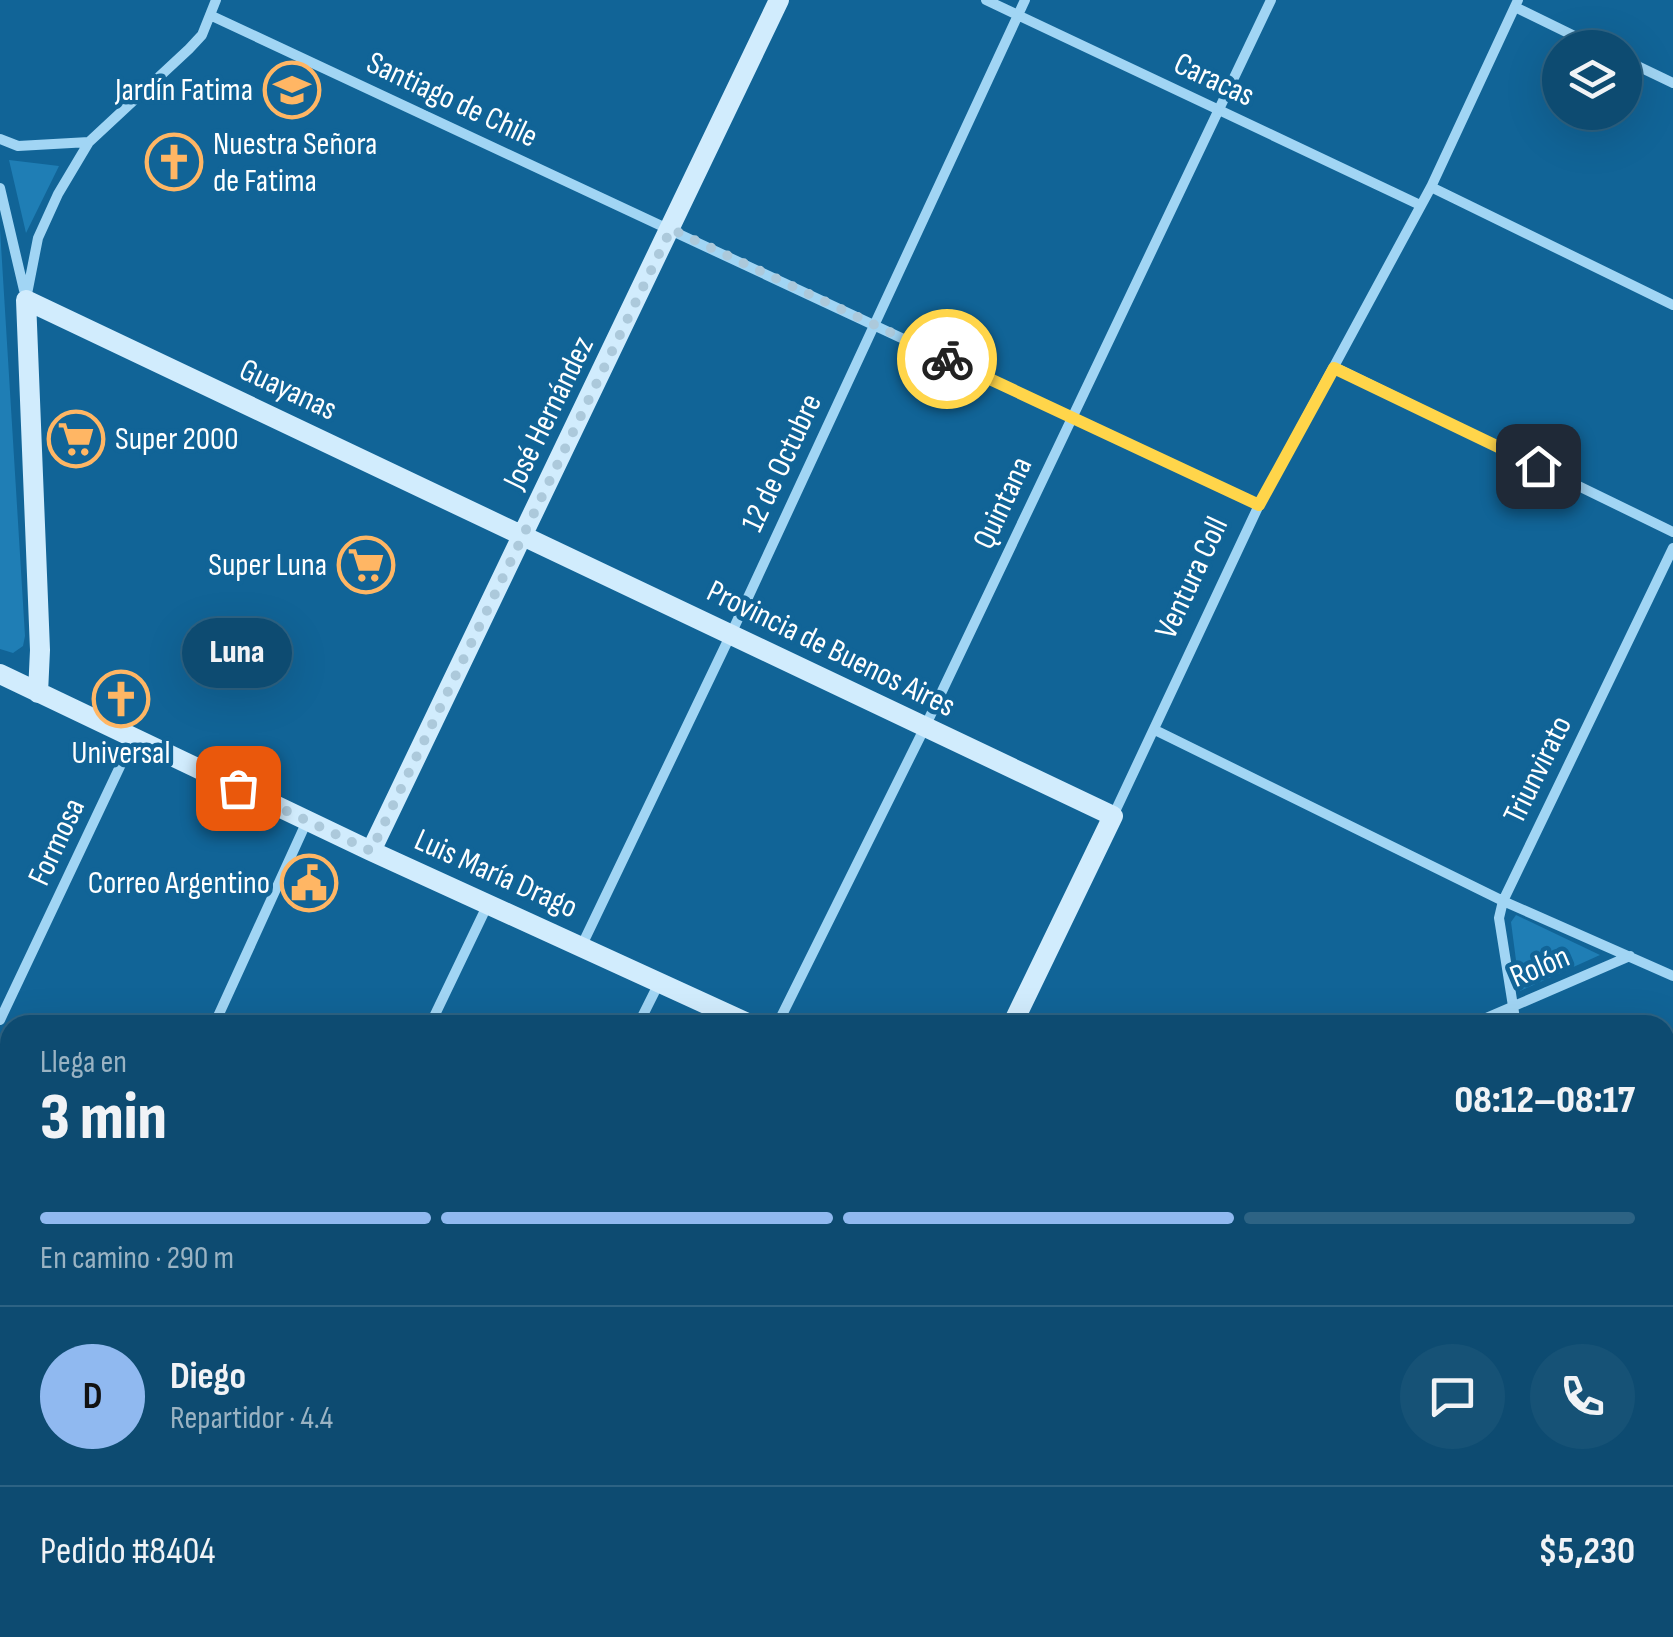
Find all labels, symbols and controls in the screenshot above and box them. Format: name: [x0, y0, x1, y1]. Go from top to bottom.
map controls: [1542, 30, 1642, 130]
button: layers: [1542, 30, 1642, 130]
street label: Santiago de Chile: [360, 43, 544, 157]
street label: Caracas: [1167, 44, 1261, 116]
school or university icon: Jardín Fatima: [262, 60, 322, 120]
place label: Jardín Fatima: [114, 71, 253, 110]
place label: Nuestra Señora de Fatima: [213, 125, 377, 201]
church icon: Nuestra Señora de Fatima: [144, 132, 204, 192]
courier: [897, 309, 997, 409]
street label: José Hernández: [495, 330, 603, 497]
icon: bike: [920, 332, 975, 387]
street label: Guayanas: [233, 351, 343, 429]
street label: 12 de Octubre: [733, 388, 831, 538]
supermarket icon: Super 2000: [46, 409, 106, 469]
place label: Super 2000: [115, 420, 238, 459]
pin: [1496, 424, 1581, 509]
icon: home: [1511, 439, 1566, 494]
street label: Quintana: [965, 451, 1041, 555]
street label: Ventura Coll: [1147, 511, 1237, 645]
supermarket icon: Super Luna: [336, 535, 396, 595]
place label: Super Luna: [208, 546, 327, 585]
street label: Provincia de Buenos Aires: [700, 572, 962, 726]
callout: Luna: [183, 618, 293, 688]
text: Luna: [209, 633, 265, 672]
church icon: Universal: [91, 669, 151, 729]
street label: Triunvirato: [1495, 710, 1581, 830]
place label: Universal: [72, 734, 170, 773]
pin: [196, 746, 281, 831]
icon: bag: [211, 761, 266, 816]
street label: Formosa: [20, 792, 94, 892]
street label: Luis María Drago: [408, 821, 584, 927]
public building icon: Correo Argentino: [279, 853, 339, 913]
place label: Correo Argentino: [88, 864, 270, 903]
street label: Rolón: [1504, 937, 1576, 997]
text: Llega en: [40, 1043, 127, 1082]
text: 08:12–08:17: [1455, 1078, 1635, 1123]
text: 3 min: [40, 1080, 167, 1158]
text: En camino · 290 m: [40, 1239, 234, 1278]
button: chat: [1400, 1344, 1505, 1449]
button: phone: [1530, 1344, 1635, 1449]
text: Diego: [170, 1354, 246, 1399]
text: D: [83, 1374, 102, 1419]
text: Repartidor · 4.4: [170, 1399, 333, 1438]
text: Pedido #8404: [40, 1529, 215, 1574]
text: $5,230: [1538, 1529, 1635, 1574]

